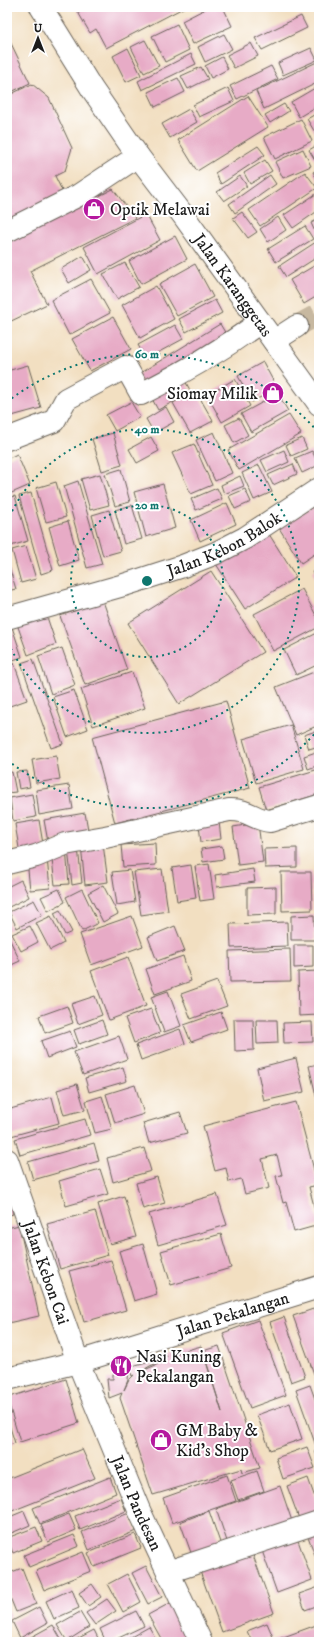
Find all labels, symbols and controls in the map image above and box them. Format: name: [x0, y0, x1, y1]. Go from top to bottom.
north arrow: [18, 18, 58, 58]
text: U: [34, 22, 43, 36]
shop icon: Optik Melawai: [81, 196, 107, 222]
place label: Optik Melawai: [110, 199, 210, 221]
street label: Jalan Karanggetas: [187, 228, 277, 342]
text: 60 m: [135, 347, 159, 362]
shop icon: Siomay Milik: [260, 380, 286, 406]
place label: Siomay Milik: [167, 383, 259, 405]
text: 40 m: [134, 422, 159, 437]
text: 20 m: [135, 498, 159, 513]
street label: Jalan Kebon Balok: [162, 507, 287, 583]
centre of rings: [140, 574, 154, 588]
street label: Jalan Kebon Cai: [16, 1216, 74, 1328]
street label: Jalan Pekalangan: [172, 1287, 292, 1343]
place label: Nasi Kuning Pekalangan: [136, 1346, 222, 1388]
restaurant icon: Nasi Kuning Pekalangan: [108, 1353, 134, 1379]
place label: GM Baby & Kid's Shop: [176, 1420, 258, 1462]
shop icon: GM Baby & Kid's Shop: [148, 1427, 174, 1453]
street label: Jalan Pandesan: [105, 1451, 167, 1555]

